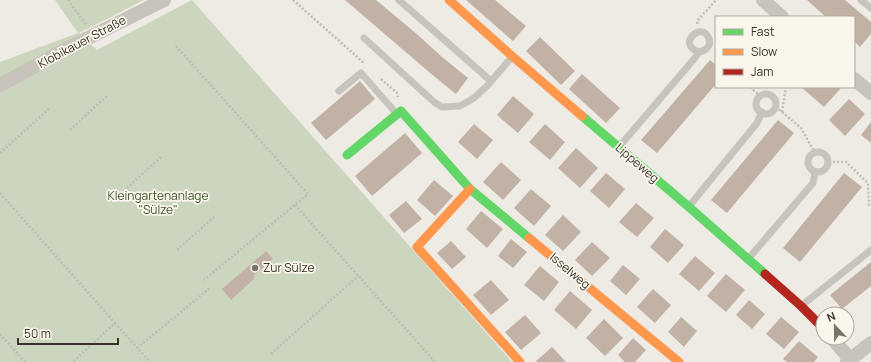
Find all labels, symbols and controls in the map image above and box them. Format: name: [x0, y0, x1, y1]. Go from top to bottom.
street label: Klobikauer Straße: [35, 11, 129, 72]
legend: [715, 16, 855, 88]
text: Fast: [751, 23, 775, 40]
text: Slow: [751, 43, 777, 60]
text: Jam: [751, 63, 773, 80]
street label: Lippeweg: [612, 139, 663, 186]
park label: Kleingartenanlage "Sülze": [108, 187, 208, 218]
street label: Isselweg: [546, 249, 594, 293]
place label: Zur Sülze: [263, 259, 314, 276]
marker: Zur Sülze: [250, 263, 260, 273]
north arrow: [815, 306, 855, 346]
text: N: [825, 308, 838, 325]
scale bar: [18, 320, 118, 346]
text: 50 m: [24, 325, 51, 342]

